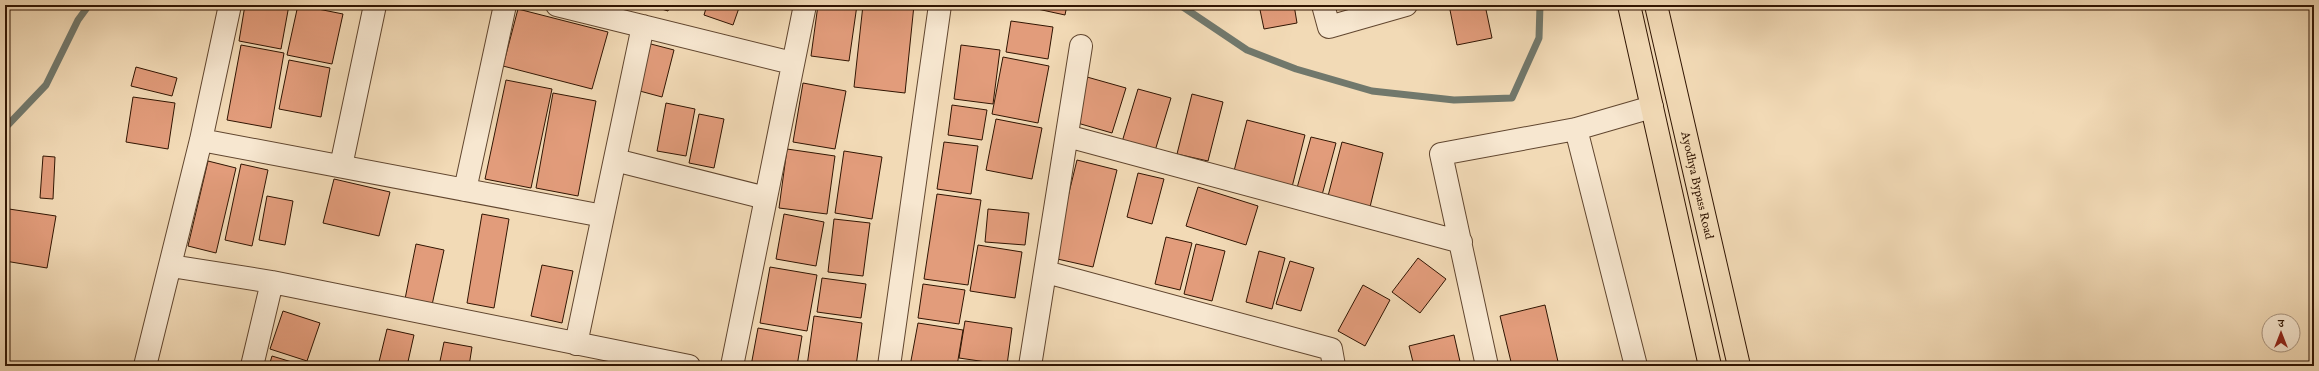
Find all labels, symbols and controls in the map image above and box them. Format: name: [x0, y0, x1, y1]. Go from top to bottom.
street label: Ayodhya Bypass Road: [1677, 129, 1717, 241]
north arrow: [2261, 313, 2301, 353]
text: उ: [2277, 317, 2285, 331]

